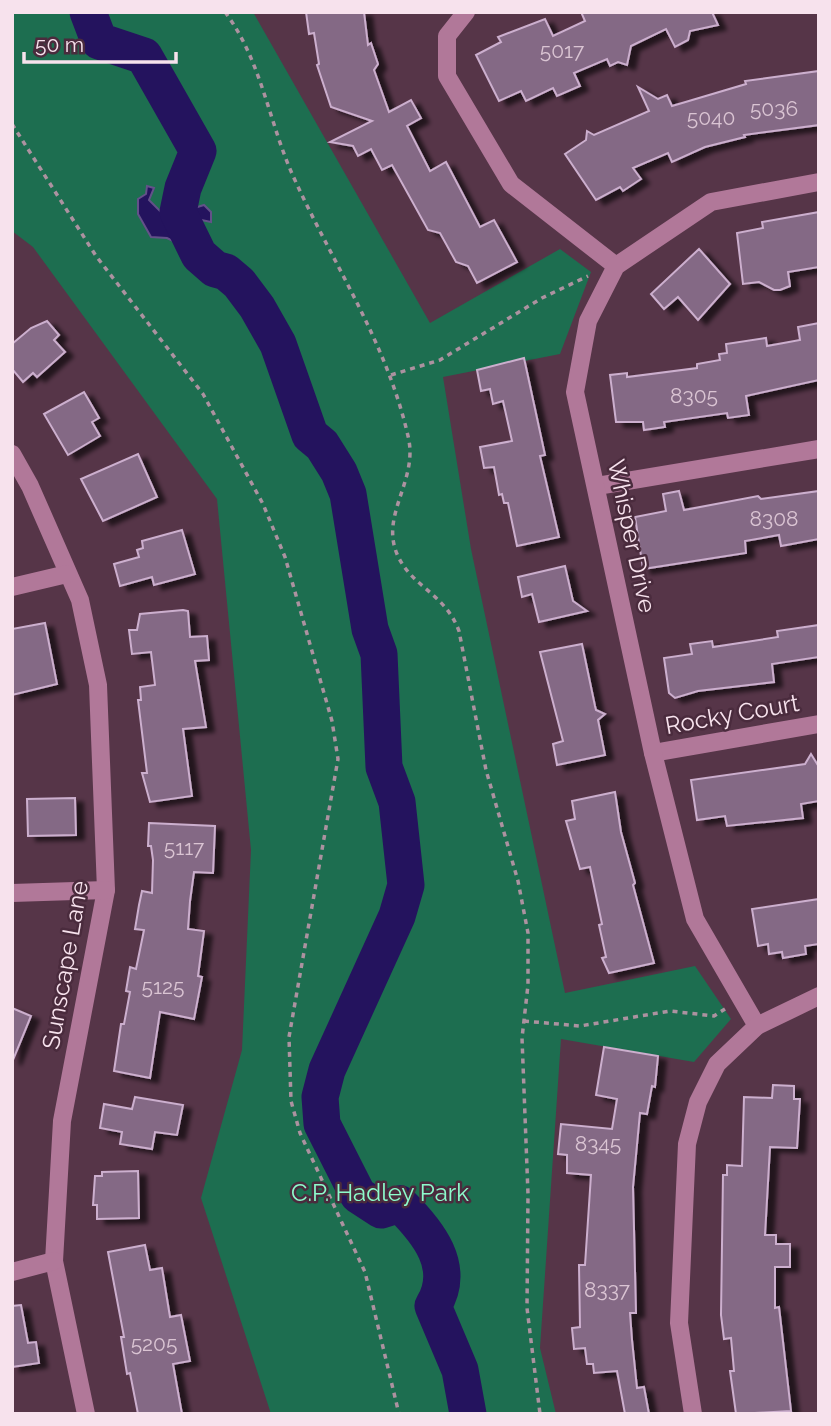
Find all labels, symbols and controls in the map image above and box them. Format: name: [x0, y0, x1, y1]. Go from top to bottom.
scale bar: [24, 21, 177, 65]
text: 50 m: [35, 32, 84, 57]
house number: 5017: [540, 38, 585, 63]
house number: 5036: [750, 96, 798, 121]
house number: 5040: [687, 105, 735, 130]
house number: 8305: [670, 383, 718, 408]
street label: Whisper Drive: [602, 457, 662, 615]
house number: 8308: [750, 506, 798, 531]
street label: Rocky Court: [663, 688, 801, 740]
house number: 5117: [164, 835, 205, 860]
street label: Sunscape Lane: [36, 878, 94, 1052]
house number: 5125: [142, 974, 184, 999]
house number: 8345: [575, 1131, 621, 1156]
park label: C.P. Hadley Park: [291, 1178, 469, 1207]
house number: 8337: [584, 1277, 631, 1302]
house number: 5205: [131, 1331, 177, 1356]

